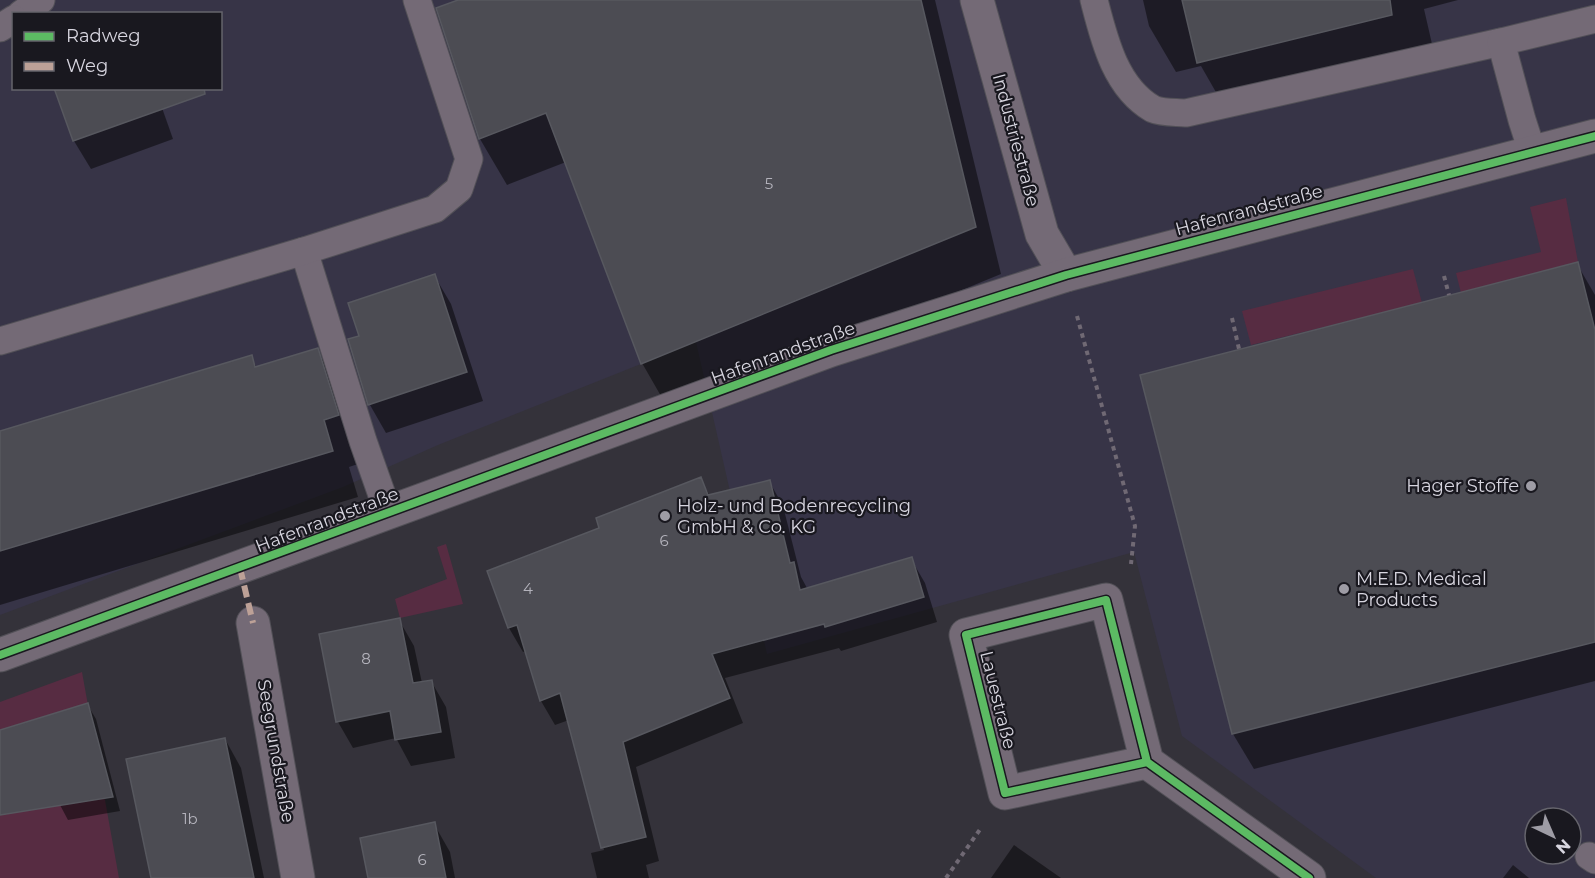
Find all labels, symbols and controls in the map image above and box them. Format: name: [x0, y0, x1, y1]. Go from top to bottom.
legend: [12, 12, 222, 90]
text: Radweg: [66, 25, 141, 47]
text: Weg: [66, 55, 108, 77]
street label: Industriestraße: [988, 71, 1044, 209]
house number: 5: [765, 174, 773, 193]
street label: Hafenrandstraße: [1173, 180, 1325, 240]
street label: Hafenrandstraße: [708, 317, 858, 389]
place label: Hager Stoffe: [1406, 475, 1519, 497]
marker: Hager Stoffe: [1524, 479, 1538, 493]
street label: Hafenrandstraße: [252, 482, 402, 557]
place label: Holz- und Bodenrecycling GmbH & Co. KG: [677, 495, 911, 538]
marker: Holz- und Bodenrecycling GmbH & Co. KG: [658, 509, 672, 523]
house number: 6: [659, 531, 669, 550]
place label: M.E.D. Medical Products: [1356, 568, 1487, 611]
house number: 4: [523, 579, 533, 598]
marker: M.E.D. Medical Products: [1337, 582, 1351, 596]
house number: 8: [361, 649, 371, 668]
street label: Lauestraße: [975, 649, 1021, 751]
street label: Seegrundstraße: [253, 678, 299, 824]
north arrow: [1523, 806, 1583, 866]
house number: 1b: [182, 809, 198, 828]
text: N: [1552, 835, 1574, 858]
house number: 6: [417, 850, 427, 869]

